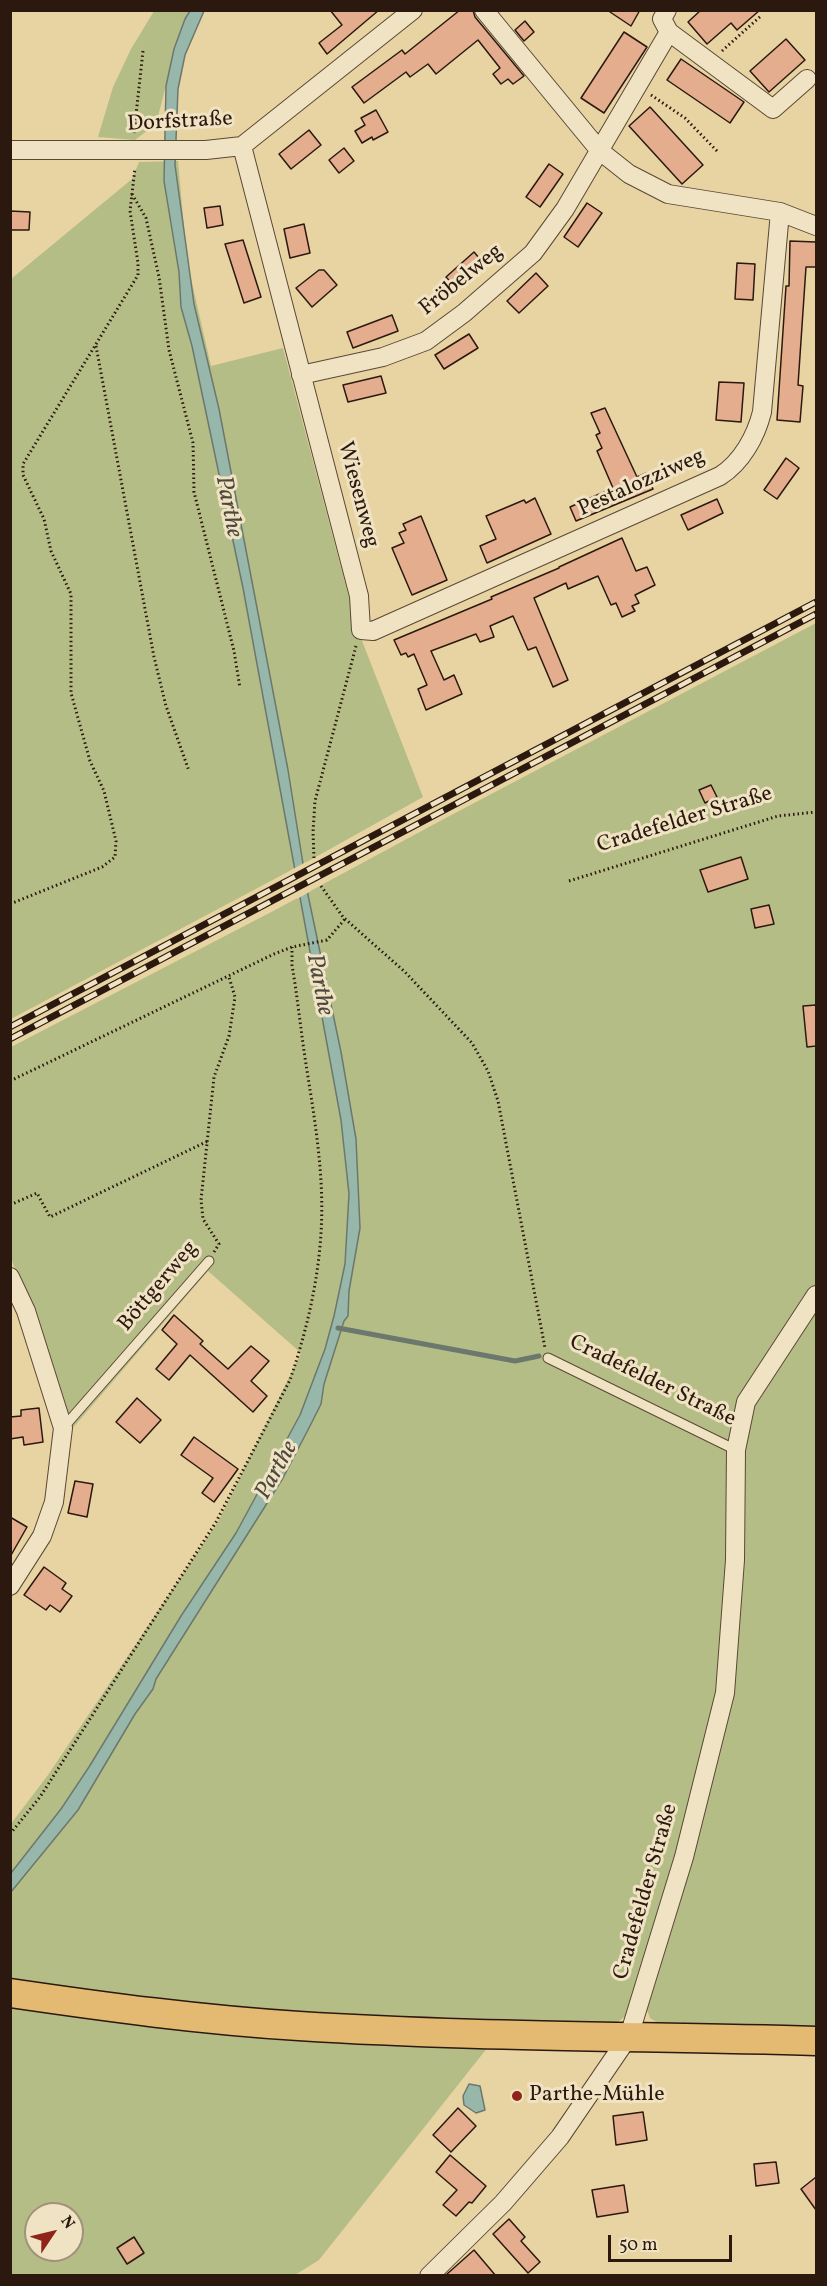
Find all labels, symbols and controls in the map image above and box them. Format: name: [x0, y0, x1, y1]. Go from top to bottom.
street label: Dorfstraße: [127, 107, 233, 139]
street label: Fröbelweg: [415, 239, 509, 323]
street label: Wiesenweg: [330, 439, 384, 551]
street label: Pestalozziweg: [574, 444, 710, 524]
water label: Parthe: [207, 474, 247, 540]
street label: Cradefelder Straße: [594, 782, 776, 860]
water label: Parthe: [298, 952, 338, 1018]
street label: Böttgerweg: [114, 1236, 204, 1338]
street label: Cradefelder Straße: [564, 1330, 740, 1434]
water label: Parthe: [250, 1437, 306, 1505]
street label: Cradefelder Straße: [609, 1801, 685, 1983]
place label: Parthe-Mühle: [529, 2083, 665, 2109]
marker: Parthe-Mühle: [510, 2089, 524, 2103]
north arrow: [24, 2202, 84, 2262]
text: N: [55, 2212, 79, 2234]
scale bar: [611, 2223, 736, 2261]
text: 50 m: [619, 2233, 658, 2258]

